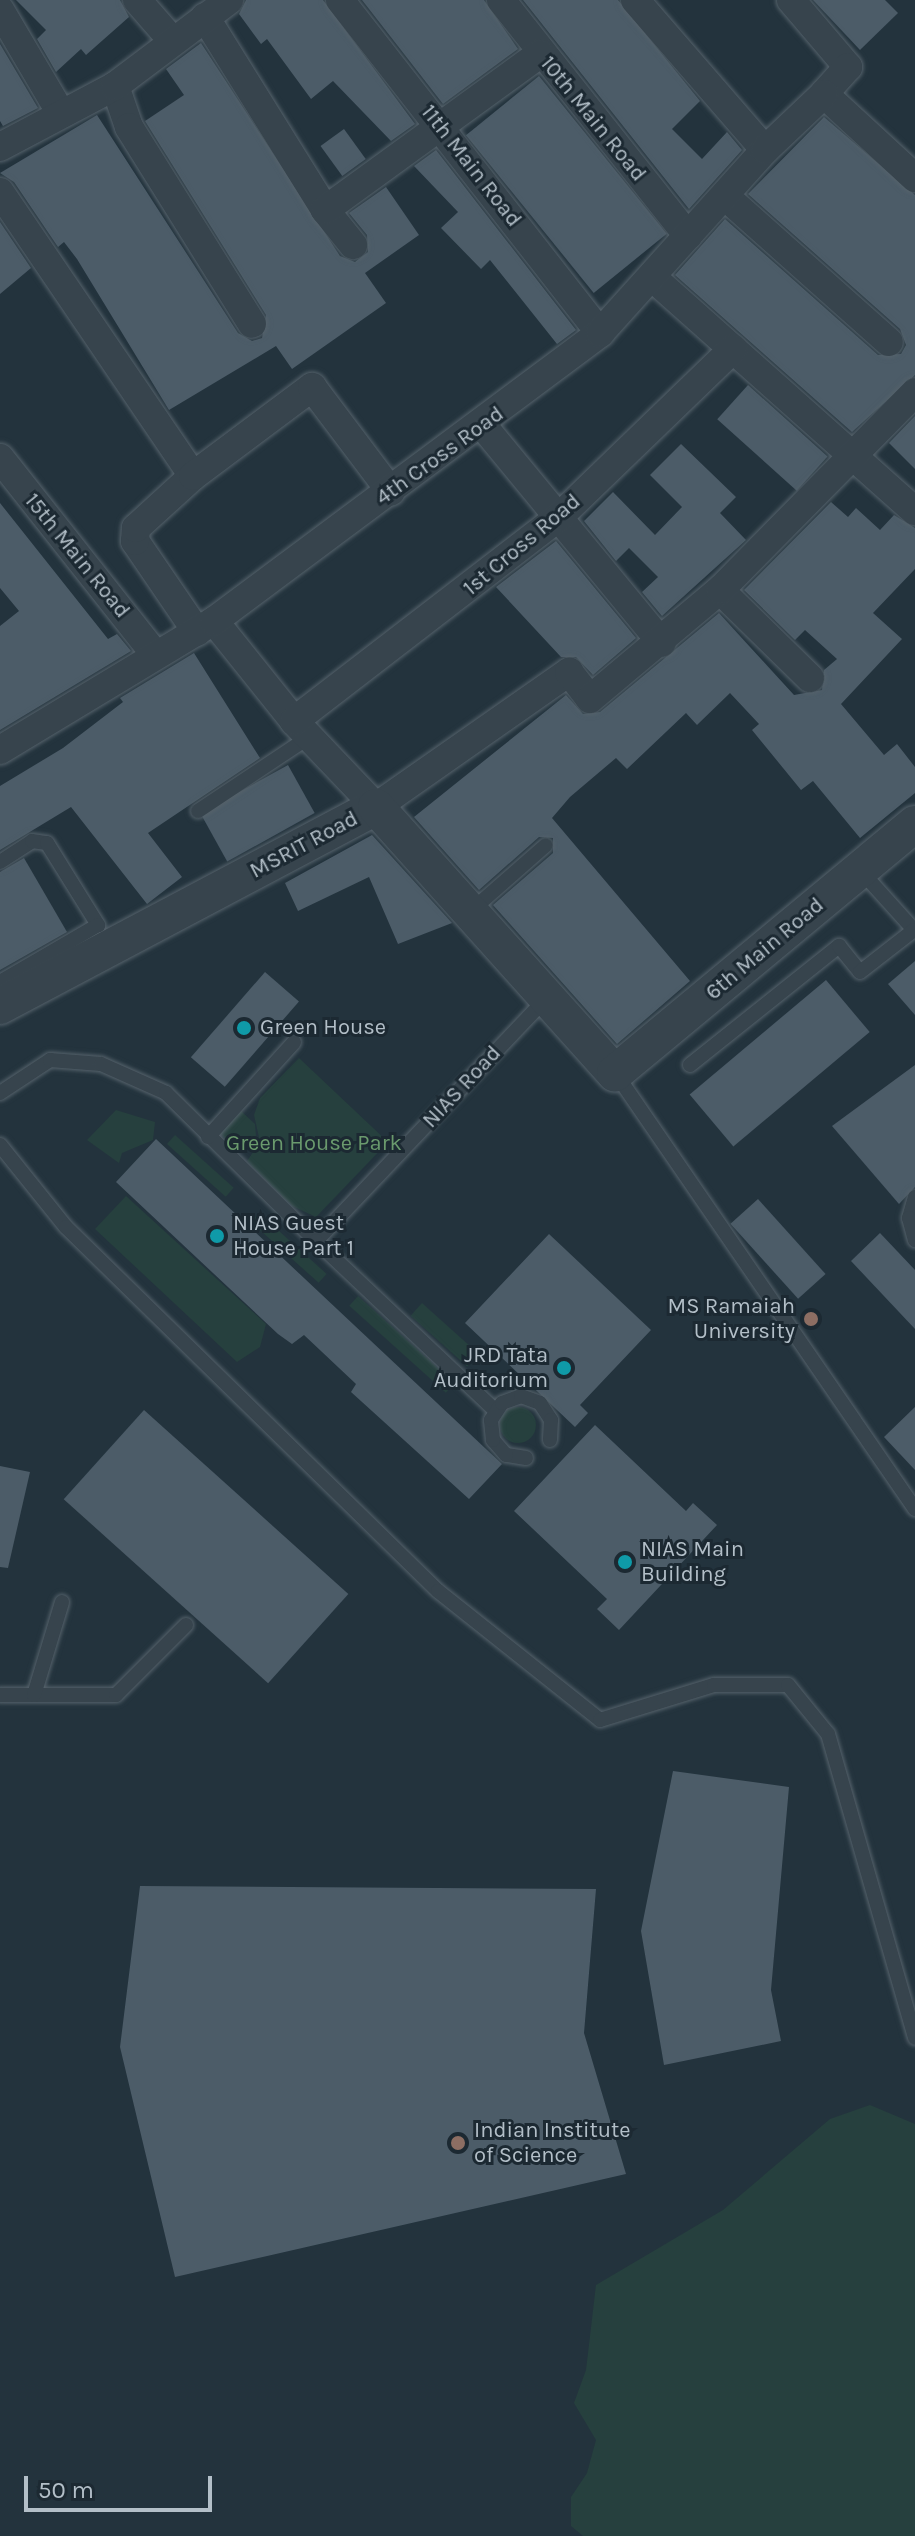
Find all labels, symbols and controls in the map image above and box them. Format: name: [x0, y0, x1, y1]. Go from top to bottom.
street label: 10th Main Road: [534, 51, 652, 187]
street label: 11th Main Road: [415, 100, 527, 232]
street label: 4th Cross Road: [371, 401, 509, 511]
street label: 15th Main Road: [19, 488, 135, 624]
street label: 1st Cross Road: [458, 488, 586, 602]
street label: MSRIT Road: [246, 806, 362, 884]
street label: 6th Main Road: [701, 892, 829, 1006]
place label: Green House: [260, 1015, 386, 1041]
marker: Green House: [235, 1019, 253, 1037]
street label: NIAS Road: [417, 1040, 507, 1134]
park label: Green House Park: [226, 1131, 402, 1157]
place label: NIAS Guest House Part 1: [233, 1210, 354, 1262]
marker: NIAS Guest House Part 1: [208, 1227, 226, 1245]
place label: MS Ramaiah University: [668, 1293, 795, 1344]
marker: MS Ramaiah University: [802, 1310, 820, 1328]
place label: JRD Tata Auditorium: [434, 1342, 548, 1394]
marker: JRD Tata Auditorium: [555, 1359, 573, 1377]
place label: NIAS Main Building: [641, 1536, 744, 1588]
marker: NIAS Main Building: [616, 1553, 634, 1571]
place label: Indian Institute of Science: [474, 2117, 631, 2168]
marker: Indian Institute of Science: [449, 2134, 467, 2152]
scale bar: [28, 2460, 216, 2510]
text: 50 m: [38, 2476, 94, 2504]

